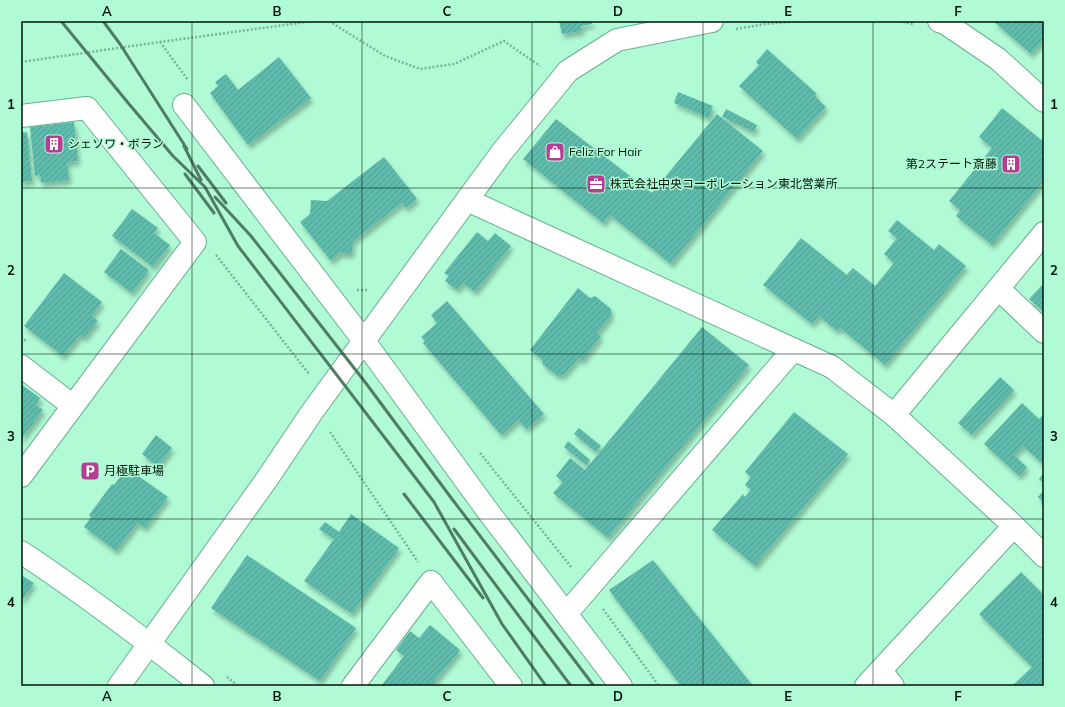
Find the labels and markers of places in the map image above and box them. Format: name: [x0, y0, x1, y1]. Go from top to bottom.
building icon: シェソワ・ボラン: [43, 133, 65, 155]
place label: シェソワ・ボラン: [68, 136, 164, 151]
shop icon: Feliz For Hair: [544, 141, 566, 163]
place label: Feliz For Hair: [569, 144, 642, 159]
building icon: 第2ステート斎藤: [1000, 153, 1022, 175]
place label: 第2ステート斎藤: [906, 156, 997, 171]
office icon: 株式会社中央コーポレーション東北営業所: [585, 173, 607, 195]
place label: 株式会社中央コーポレーション東北営業所: [610, 176, 838, 191]
parking icon: 月極駐車場: [79, 460, 101, 482]
place label: 月極駐車場: [104, 463, 164, 478]

